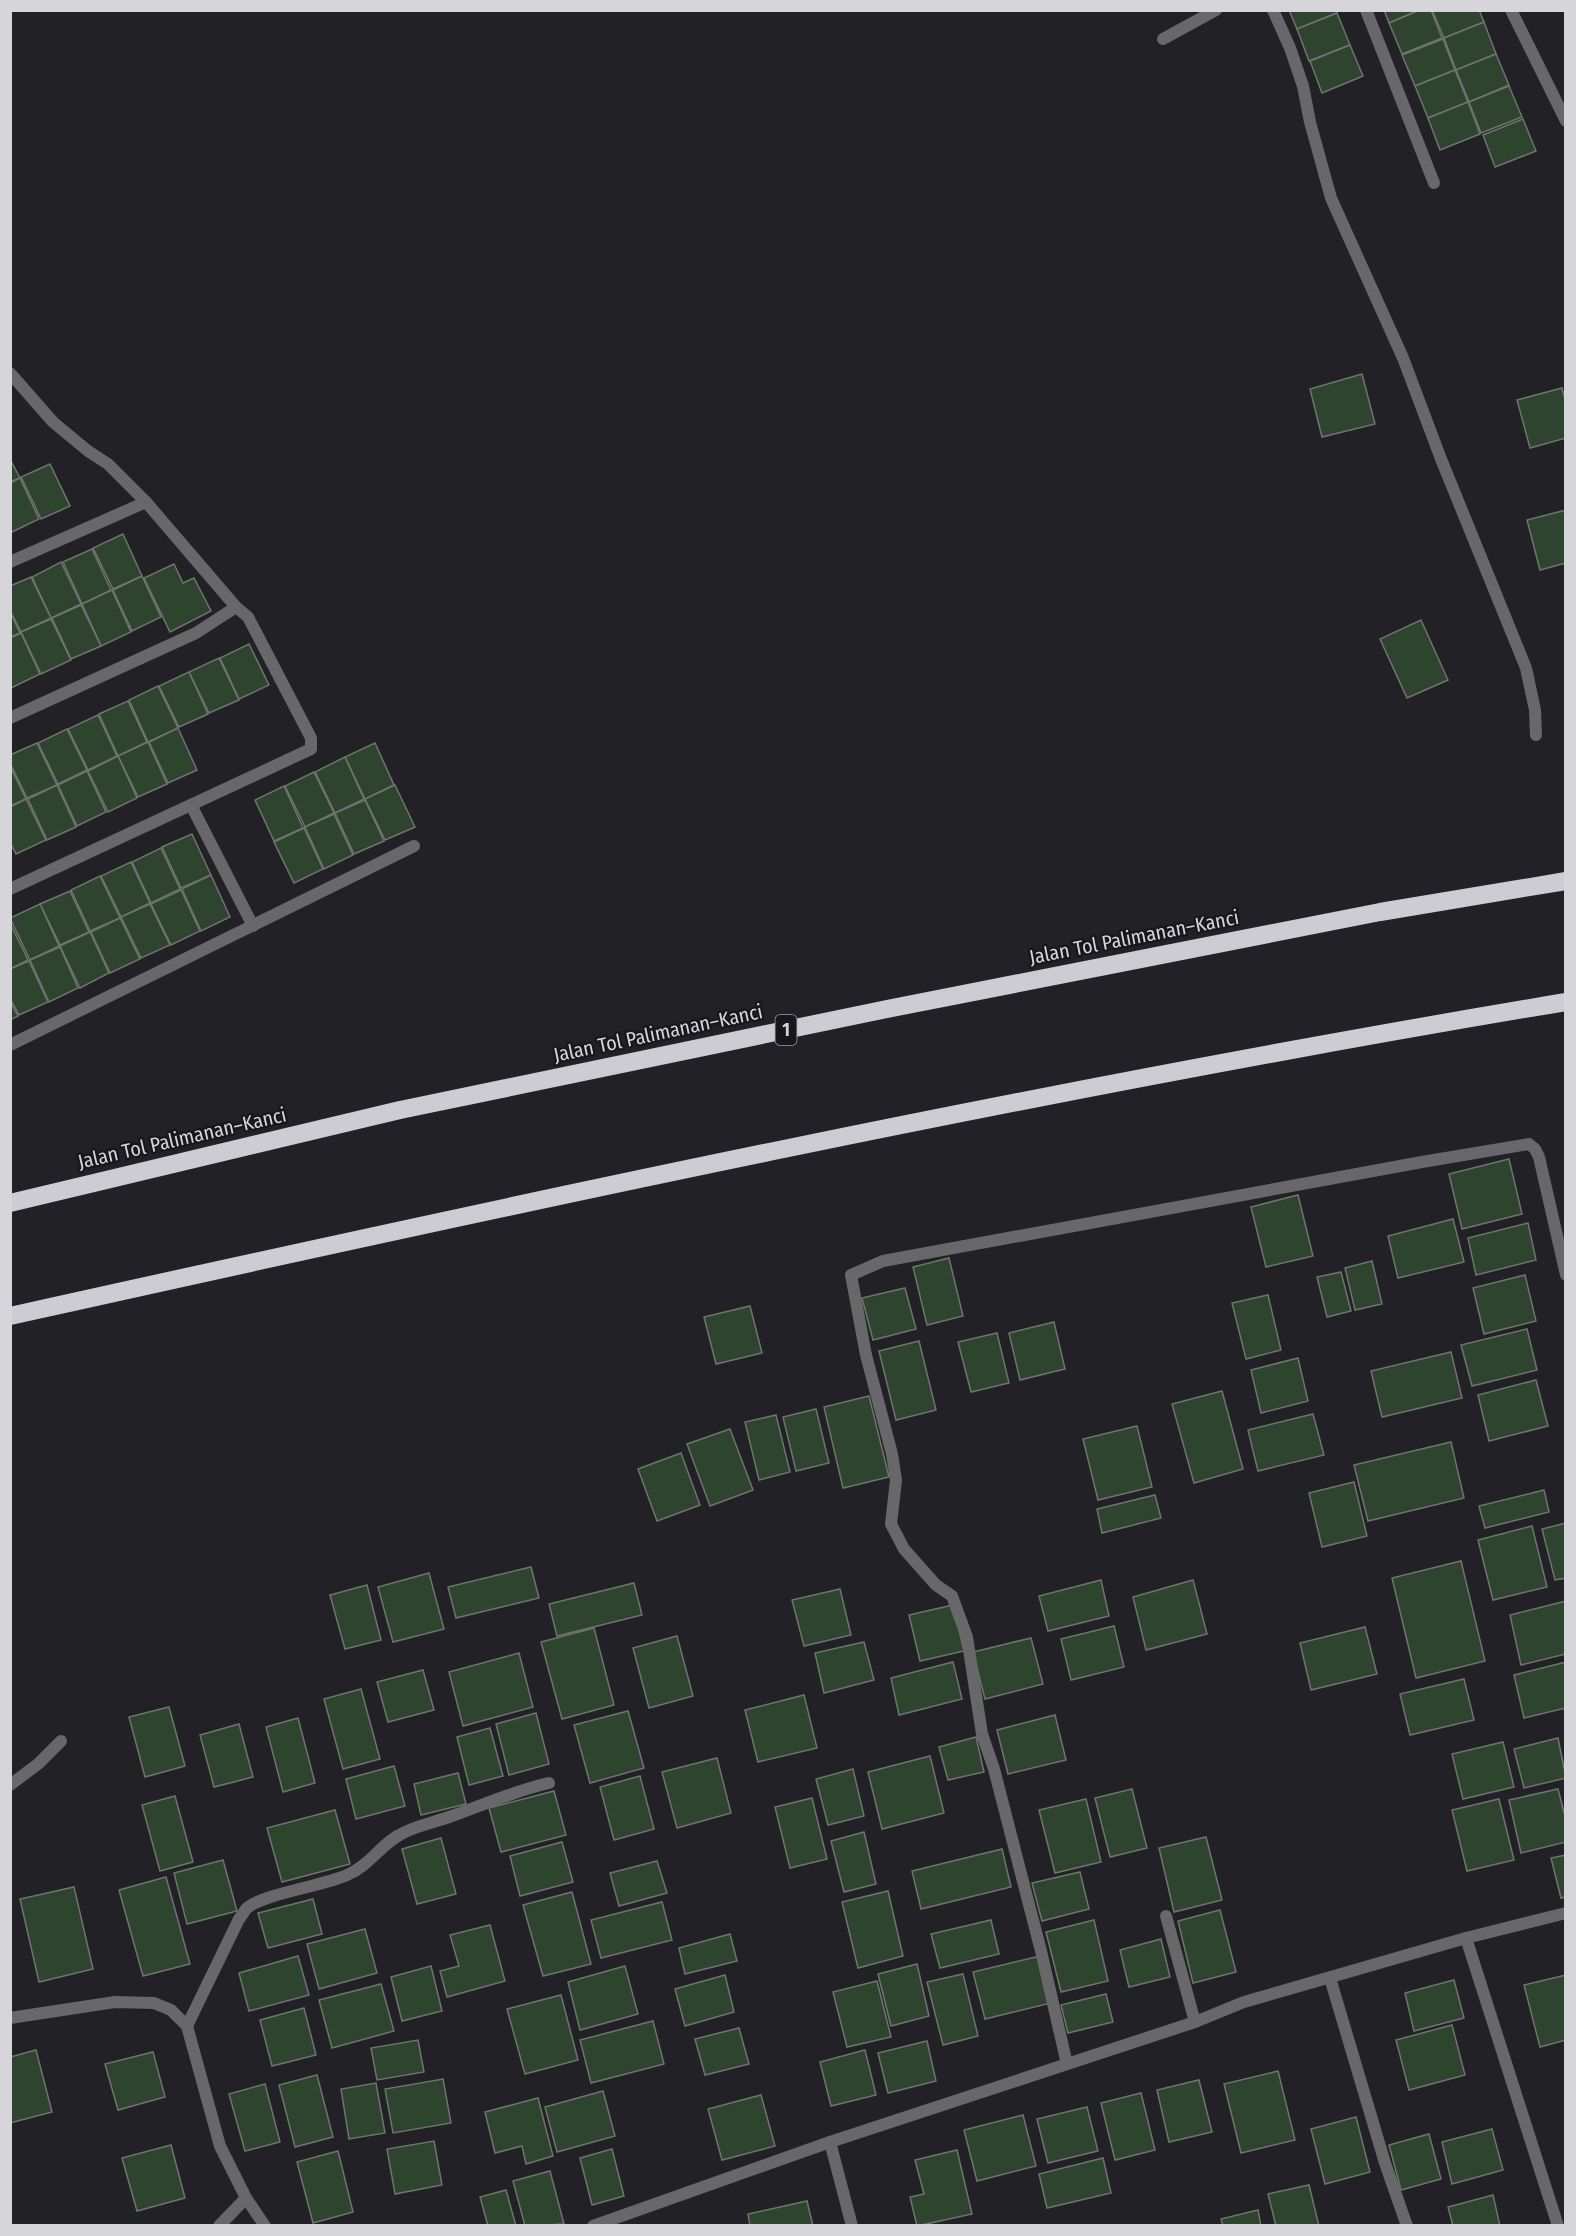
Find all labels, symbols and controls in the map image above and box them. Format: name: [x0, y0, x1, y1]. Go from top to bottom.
street label: Jalan Tol Palimanan–Kanci: [1027, 905, 1241, 969]
street label: Jalan Tol Palimanan–Kanci: [551, 999, 765, 1067]
road number: 1: [776, 1015, 796, 1045]
street label: Jalan Tol Palimanan–Kanci: [75, 1102, 289, 1174]

